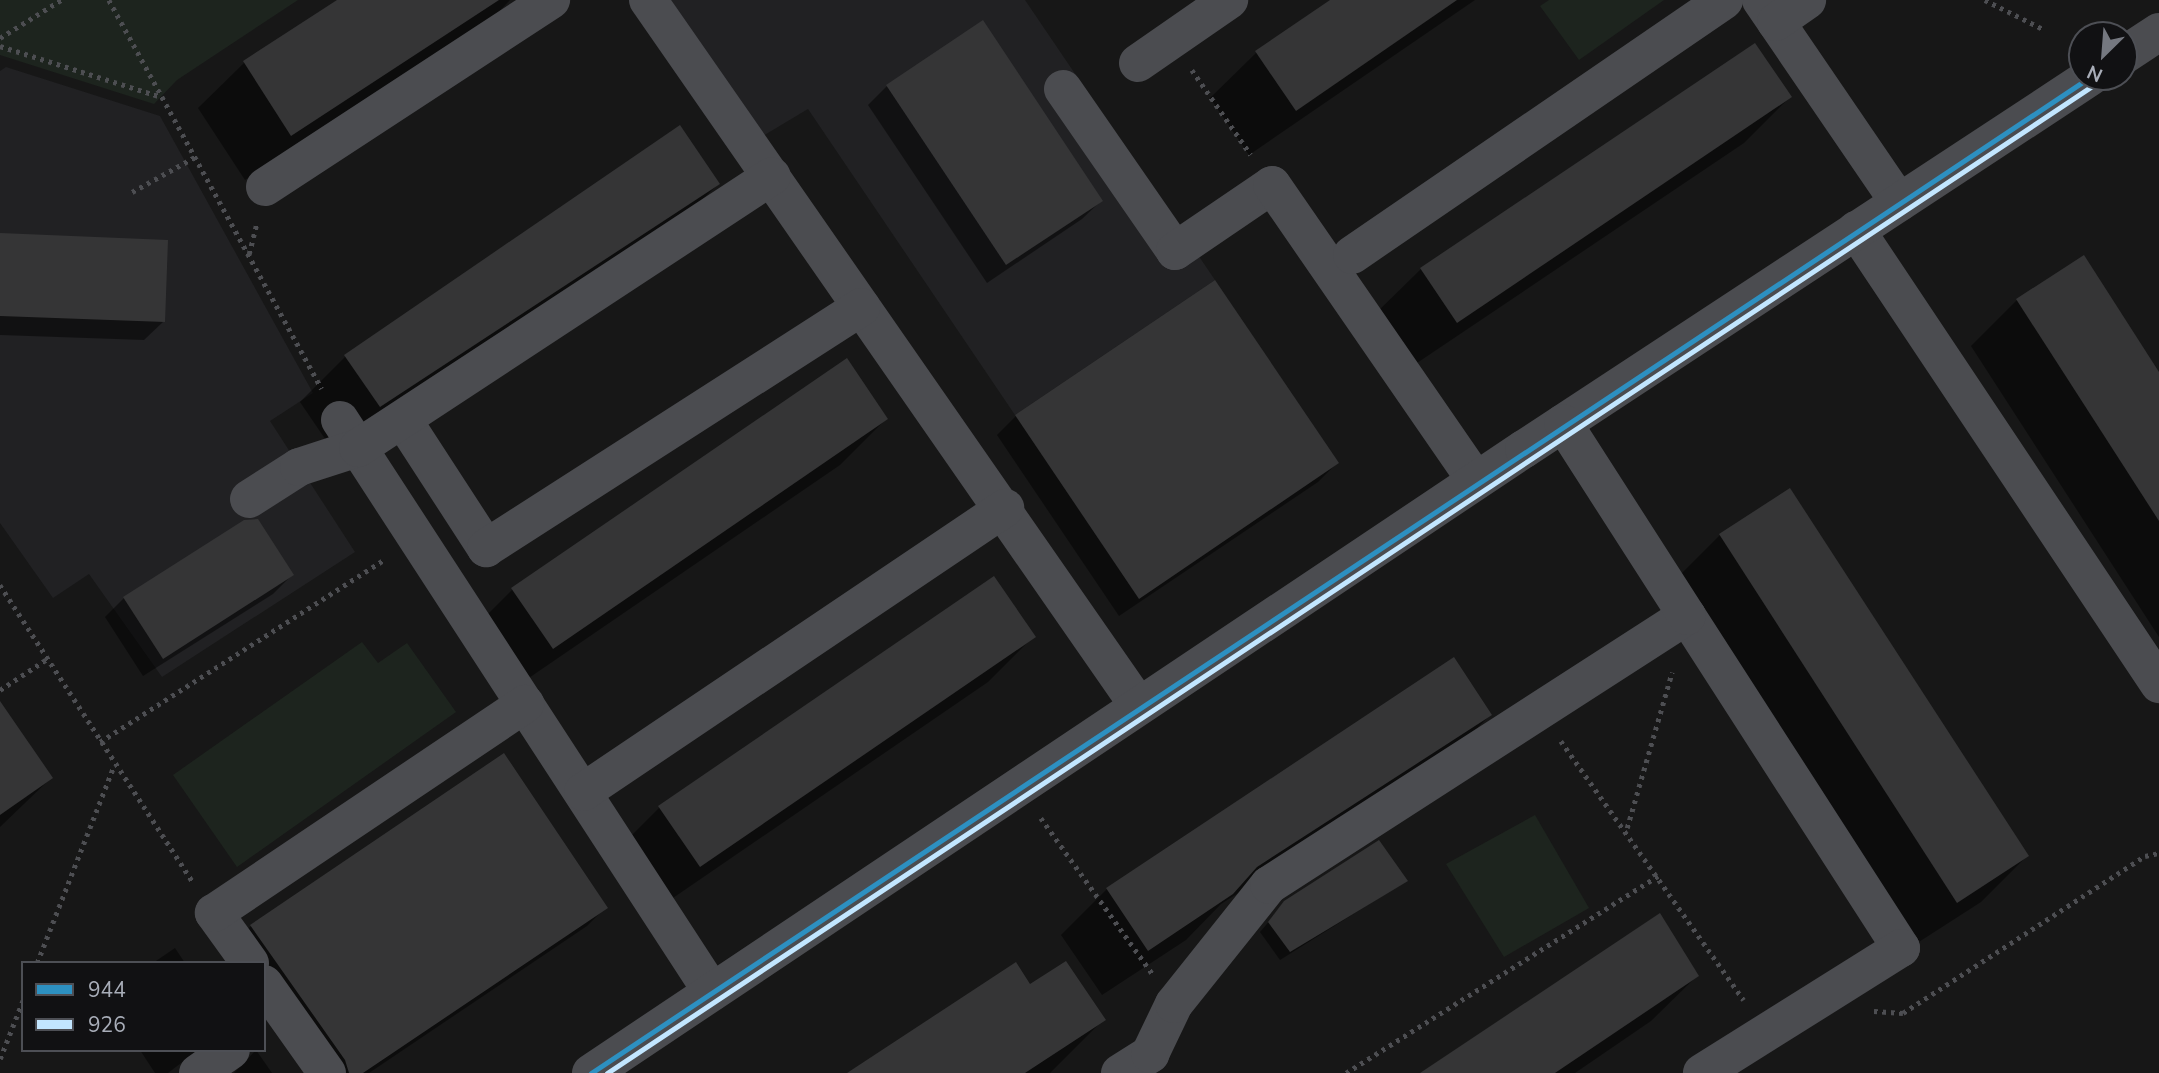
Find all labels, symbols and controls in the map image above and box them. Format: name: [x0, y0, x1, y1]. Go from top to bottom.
north arrow: [2068, 21, 2138, 91]
text: N: [2083, 58, 2107, 88]
legend: [21, 961, 266, 1052]
text: 944: [88, 976, 126, 1004]
text: 926: [88, 1011, 126, 1039]

